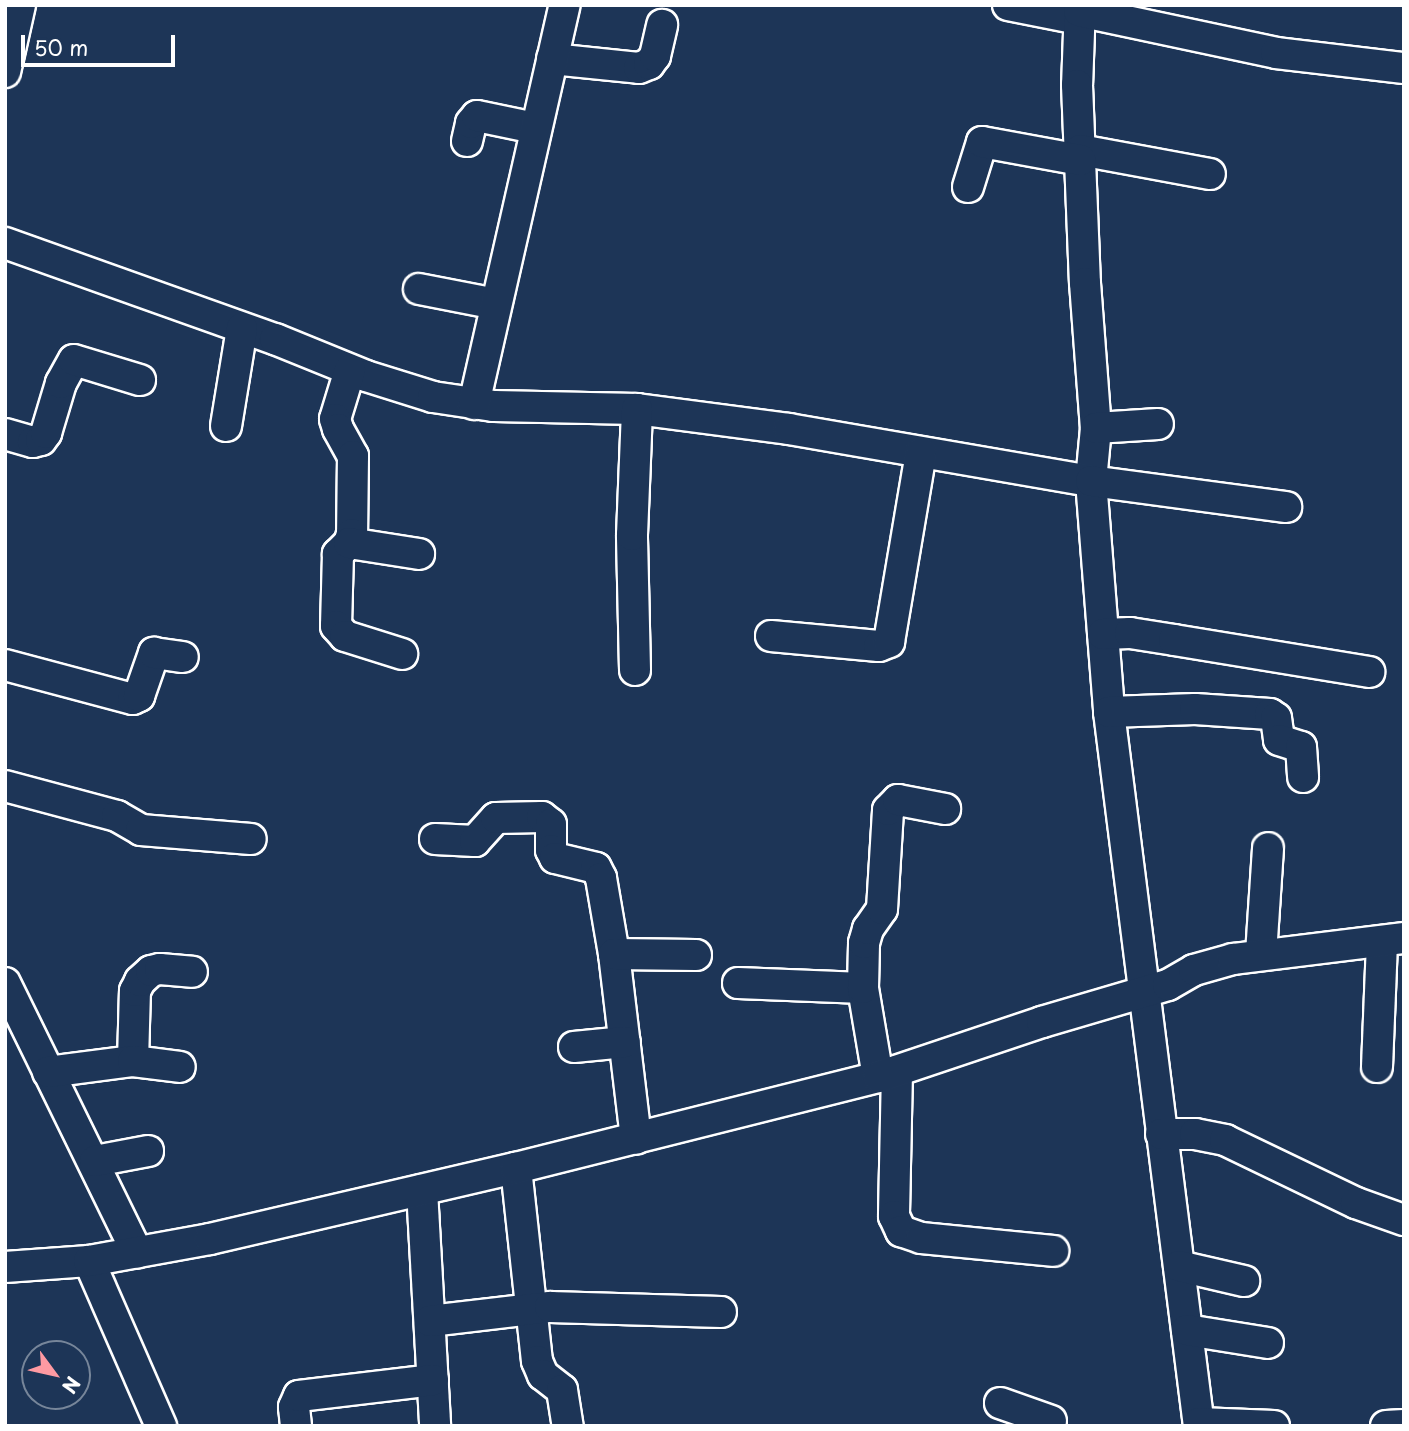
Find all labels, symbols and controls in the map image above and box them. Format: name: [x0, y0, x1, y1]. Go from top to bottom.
scale bar: [24, 21, 178, 65]
text: 50 m: [34, 31, 88, 63]
north arrow: [21, 1340, 91, 1410]
text: N: [56, 1371, 88, 1399]

